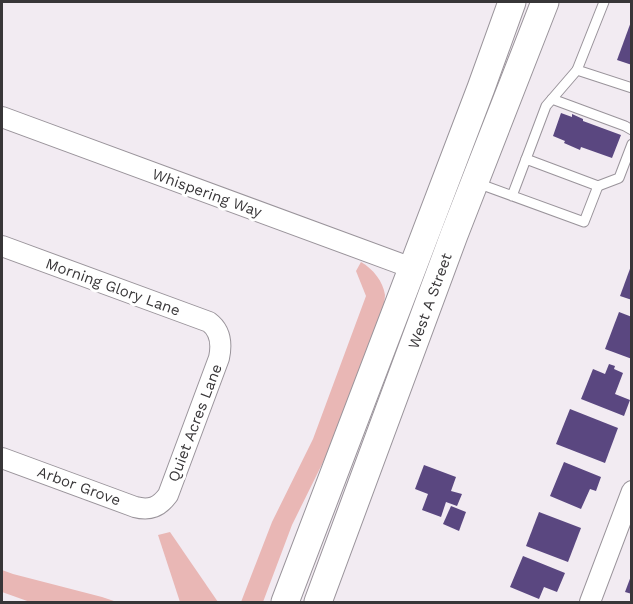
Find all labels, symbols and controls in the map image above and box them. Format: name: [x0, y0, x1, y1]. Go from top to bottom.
street label: Whispering Way: [150, 165, 265, 221]
street label: West A Street: [404, 250, 456, 351]
street label: Morning Glory Lane: [43, 254, 183, 320]
street label: Quiet Acres Lane: [164, 362, 226, 484]
street label: Arbor Grove: [35, 463, 123, 509]

